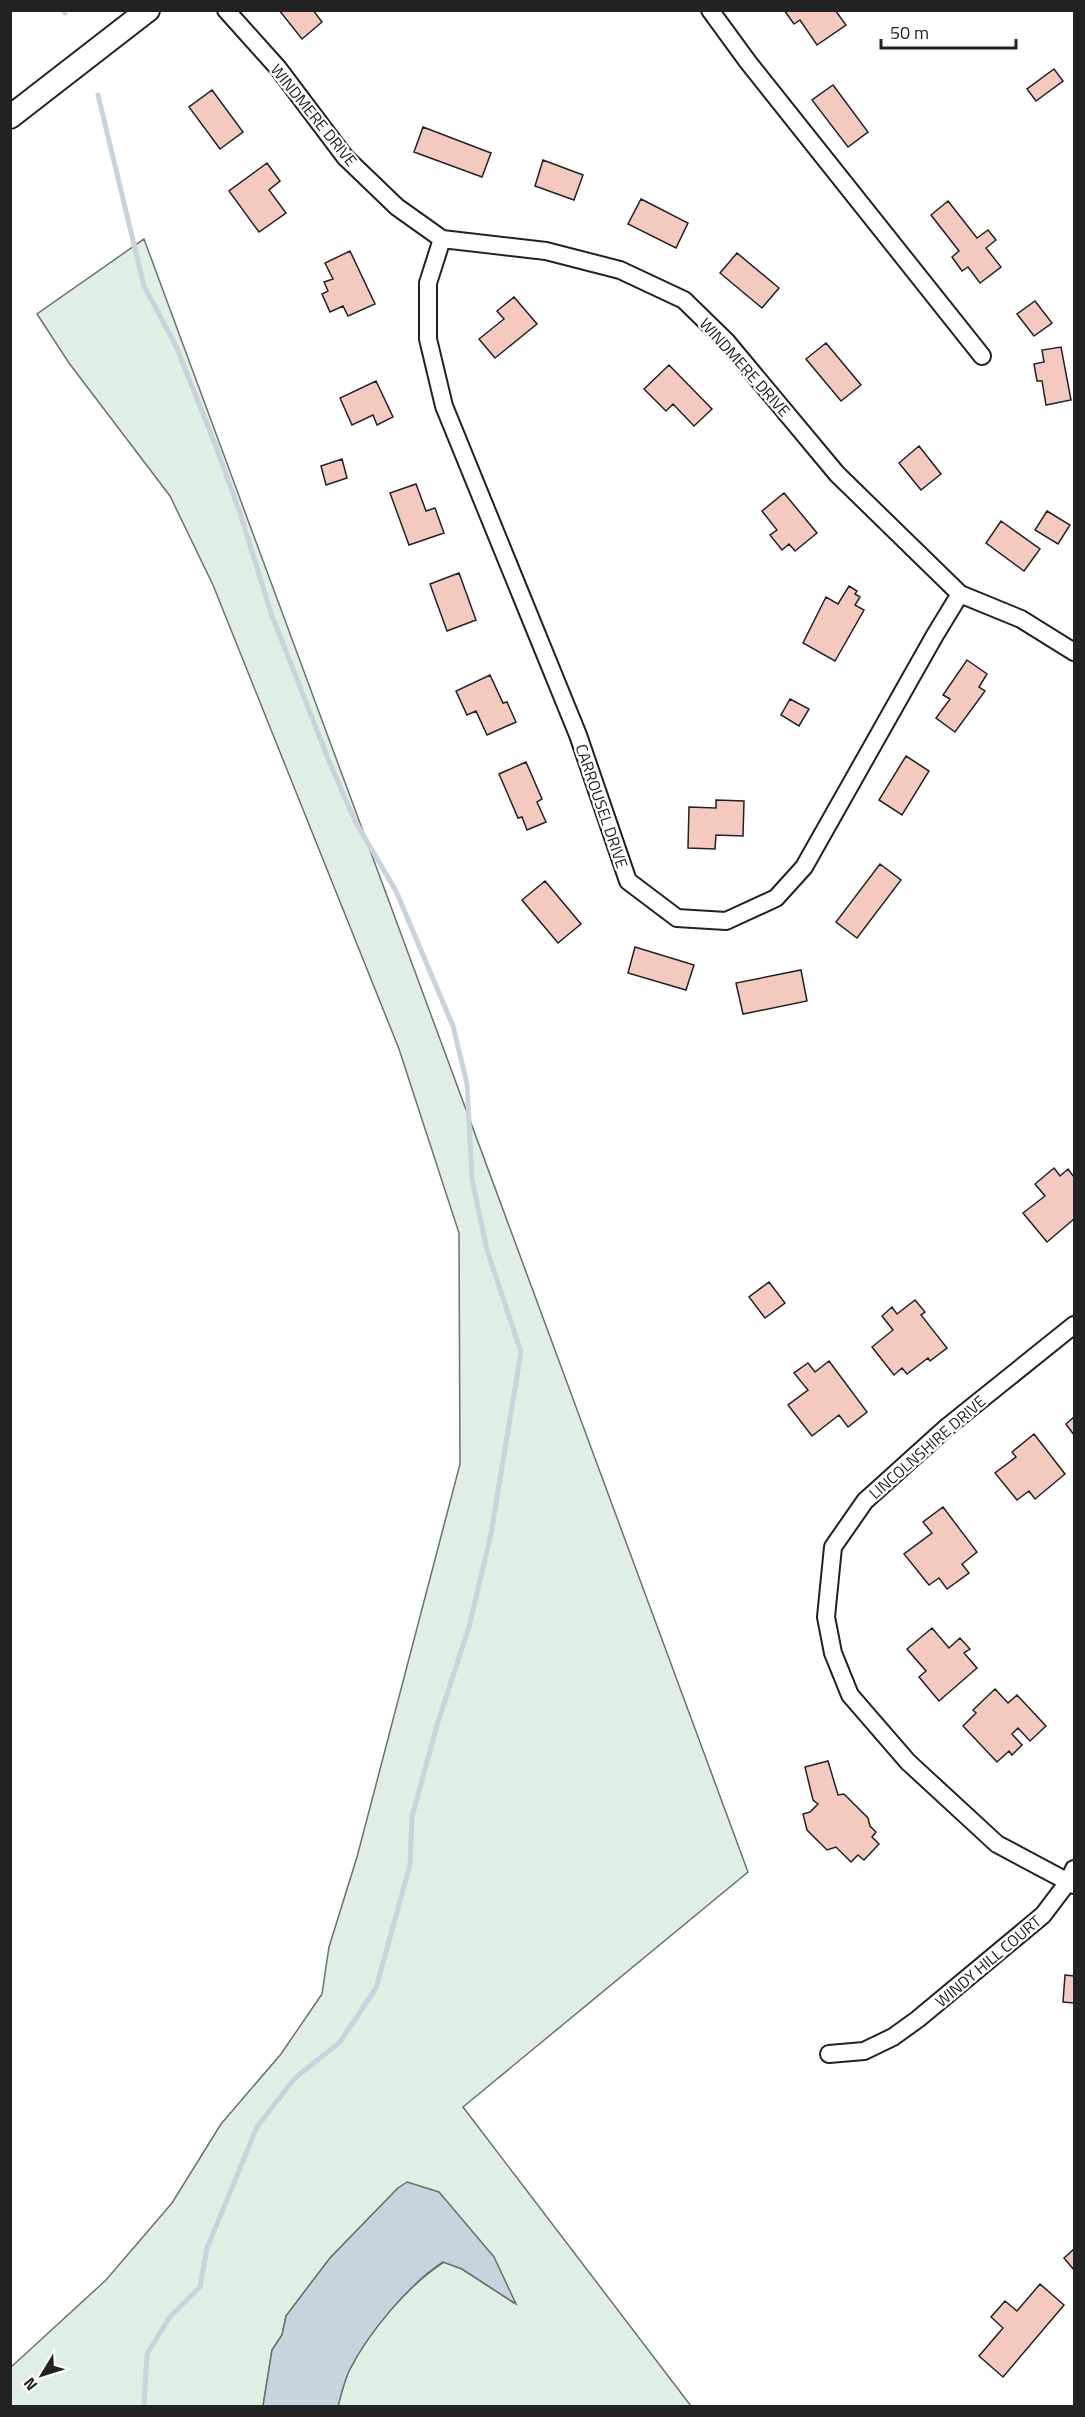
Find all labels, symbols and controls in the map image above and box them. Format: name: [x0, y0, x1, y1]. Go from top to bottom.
scale bar: [881, 12, 1016, 50]
text: 50 m: [890, 19, 929, 46]
street label: WINDMERE DRIVE: [265, 58, 363, 172]
street label: WINDMERE DRIVE: [694, 312, 796, 422]
street label: CARROUSEL DRIVE: [570, 741, 635, 871]
street label: LINCOLNSHIRE DRIVE: [863, 1389, 991, 1505]
street label: WINDY HILL COURT: [930, 1909, 1047, 2013]
north arrow: [12, 2345, 72, 2405]
text: N: [17, 2372, 43, 2396]

